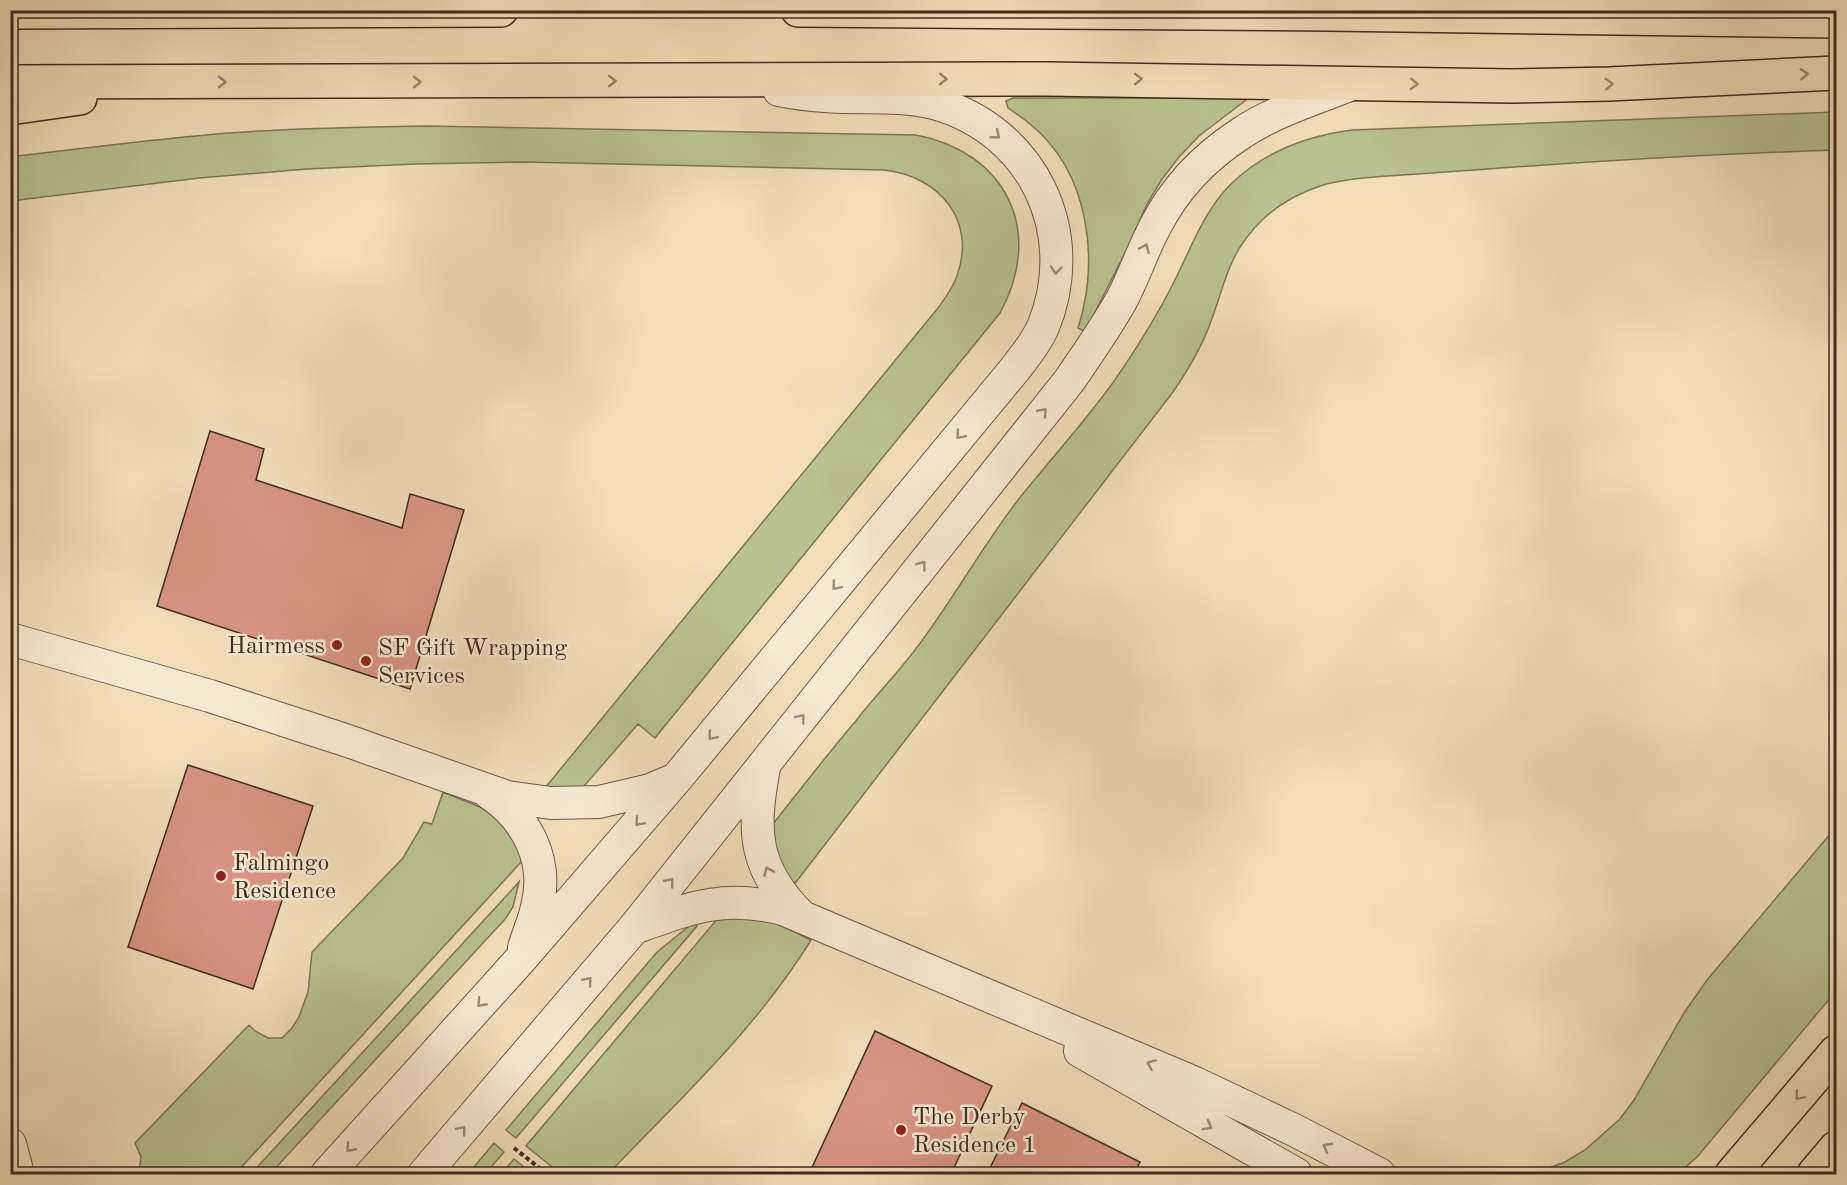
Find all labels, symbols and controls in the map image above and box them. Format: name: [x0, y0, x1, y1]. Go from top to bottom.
one-way arrow: [1799, 68, 1808, 81]
one-way arrow: [939, 73, 948, 85]
one-way arrow: [1134, 73, 1143, 85]
one-way arrow: [607, 75, 616, 87]
one-way arrow: [217, 76, 226, 88]
one-way arrow: [412, 76, 421, 88]
one-way arrow: [1605, 77, 1614, 90]
one-way arrow: [1410, 78, 1419, 91]
one-way arrow: [989, 128, 1000, 139]
one-way arrow: [1138, 243, 1150, 254]
one-way arrow: [1050, 266, 1063, 275]
one-way arrow: [1036, 408, 1047, 419]
one-way arrow: [957, 428, 968, 439]
one-way arrow: [914, 561, 925, 572]
one-way arrow: [832, 579, 843, 590]
place label: Hairmess: [227, 635, 325, 659]
place label: SF Gift Wrapping Services: [378, 637, 567, 689]
marker: Hairmess: [330, 638, 344, 652]
marker: SF Gift Wrapping Services: [359, 654, 373, 668]
one-way arrow: [794, 714, 805, 725]
one-way arrow: [708, 729, 719, 740]
one-way arrow: [635, 815, 646, 826]
place label: Falmingo Residence: [233, 852, 336, 904]
one-way arrow: [763, 866, 775, 877]
marker: Falmingo Residence: [214, 869, 228, 883]
one-way arrow: [663, 878, 674, 889]
one-way arrow: [581, 977, 592, 988]
one-way arrow: [477, 996, 488, 1007]
one-way arrow: [1146, 1059, 1157, 1071]
one-way arrow: [1795, 1089, 1806, 1100]
place label: The Derby Residence 1: [913, 1106, 1037, 1158]
one-way arrow: [1202, 1118, 1212, 1130]
marker: The Derby Residence 1: [894, 1123, 908, 1137]
one-way arrow: [455, 1126, 466, 1137]
one-way arrow: [346, 1141, 357, 1152]
one-way arrow: [1322, 1143, 1333, 1155]

